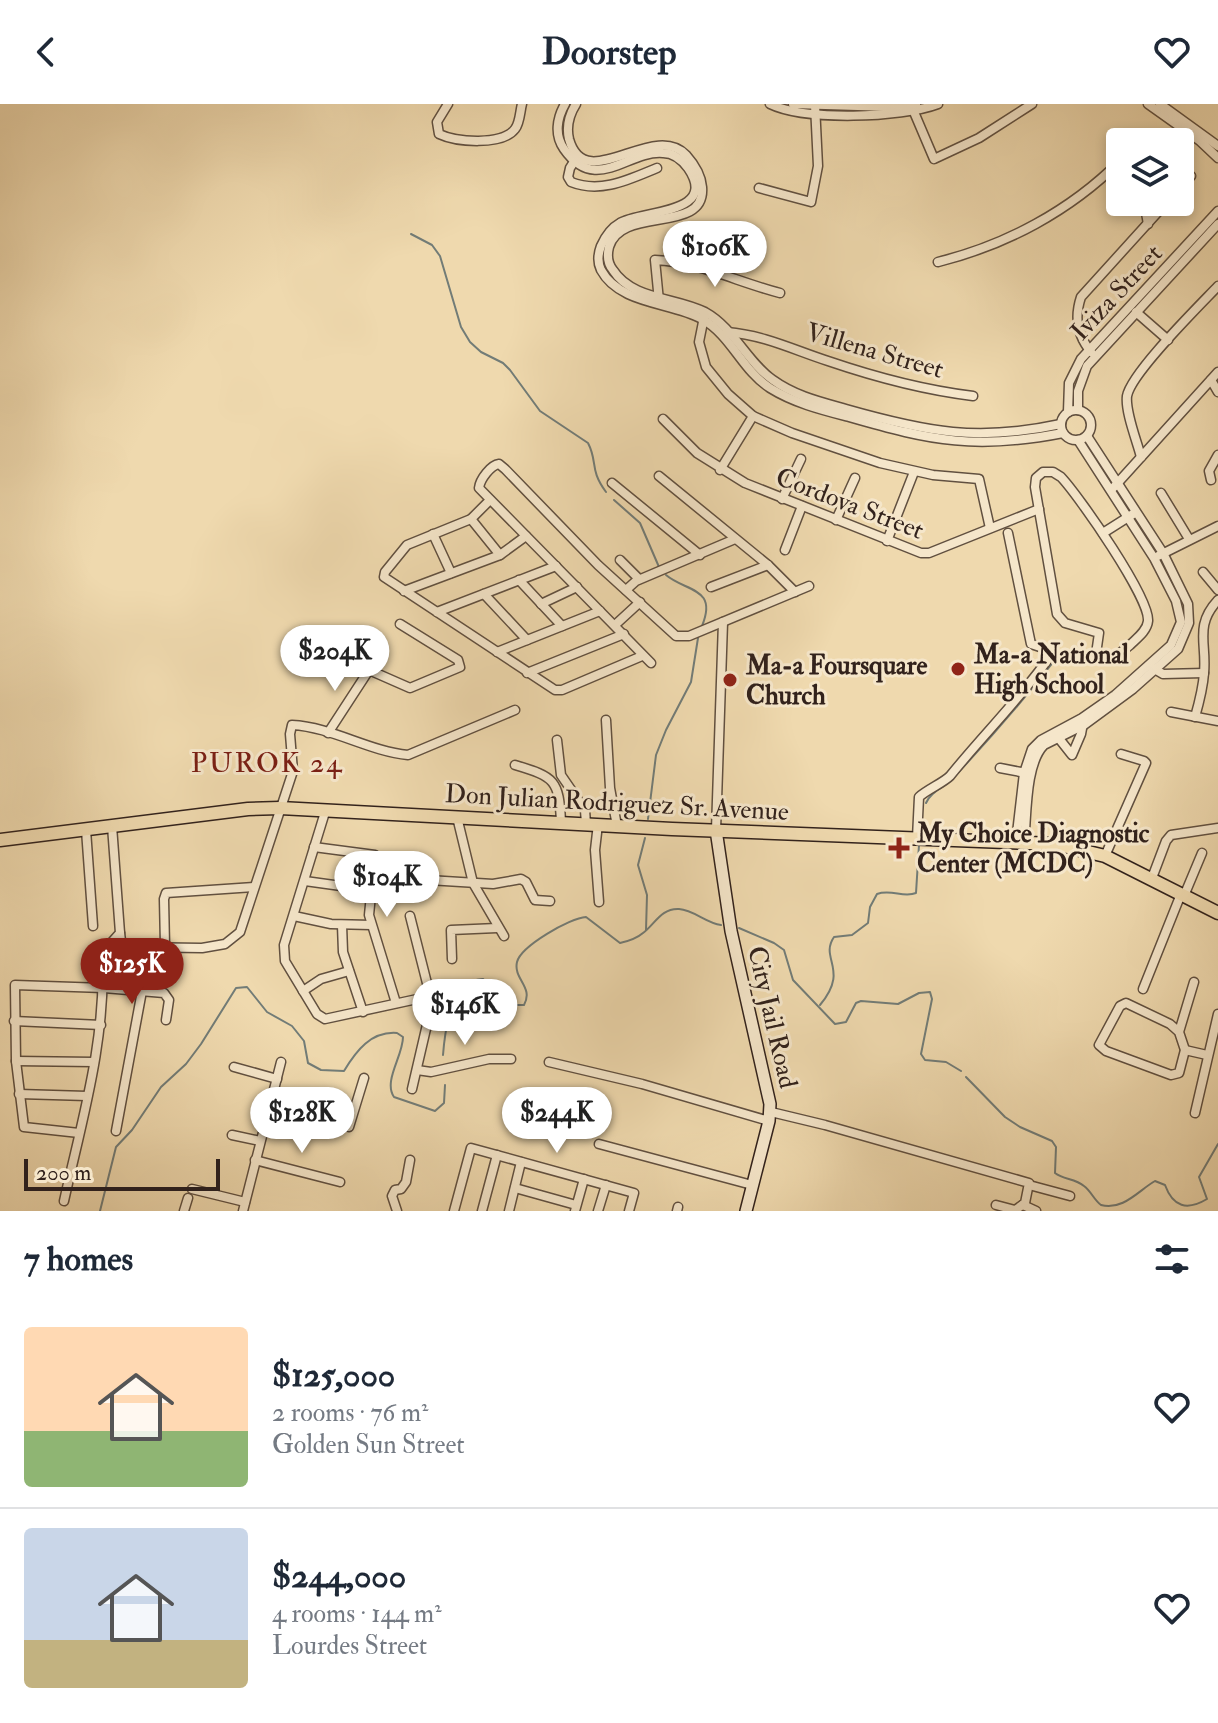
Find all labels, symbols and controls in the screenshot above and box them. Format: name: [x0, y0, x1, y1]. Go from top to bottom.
icon: back: [24, 30, 68, 74]
text: Doorstep: [542, 30, 676, 75]
icon: heart: [1150, 30, 1194, 74]
map controls: [1106, 128, 1194, 216]
button: layers: [1106, 128, 1194, 216]
pin: $106K: [659, 221, 771, 289]
text: $106K: [681, 231, 749, 263]
street label: Iviza Street: [1064, 238, 1169, 347]
street label: Villena Street: [802, 316, 947, 386]
street label: Cordova Street: [771, 461, 928, 547]
pin: $204K: [279, 625, 391, 693]
text: $204K: [298, 635, 372, 667]
place label: Ma-a National High School: [973, 639, 1129, 702]
place label: Ma-a Foursquare Church: [745, 650, 927, 712]
marker: Ma-a National High School: [949, 660, 967, 678]
marker: Ma-a Foursquare Church: [721, 671, 739, 689]
district label: PUROK 24: [191, 746, 343, 781]
street label: Don Julian Rodriguez Sr. Avenue: [444, 778, 790, 828]
place label: My Choice Diagnostic Center (MCDC): [916, 818, 1150, 880]
marker: My Choice Diagnostic Center (MCDC): [888, 837, 910, 859]
pin: $104K: [331, 851, 443, 919]
text: $104K: [352, 861, 422, 893]
pin: $125K: [76, 938, 188, 1006]
street label: City Jail Road: [740, 943, 804, 1092]
text: $125K: [99, 948, 165, 980]
pin: $146K: [409, 979, 521, 1047]
text: $146K: [430, 989, 500, 1021]
pin: $128K: [246, 1087, 358, 1155]
pin: $244K: [501, 1087, 613, 1155]
text: $128K: [268, 1097, 336, 1129]
text: $244K: [520, 1097, 594, 1129]
scale bar: [24, 1155, 220, 1191]
text: 200 m: [36, 1159, 91, 1187]
icon: filters: [1150, 1237, 1194, 1281]
text: 7 homes: [24, 1238, 133, 1281]
text: $125,000: [272, 1354, 395, 1397]
icon: home: [88, 1359, 184, 1455]
icon: heart: [1150, 1385, 1194, 1429]
text: 2 rooms · 76 m²: [272, 1397, 428, 1429]
text: Golden Sun Street: [272, 1429, 465, 1461]
text: $244,000: [272, 1555, 406, 1598]
icon: home: [88, 1560, 184, 1656]
icon: heart: [1150, 1586, 1194, 1630]
text: 4 rooms · 144 m²: [272, 1598, 442, 1630]
text: Lourdes Street: [272, 1630, 427, 1662]

